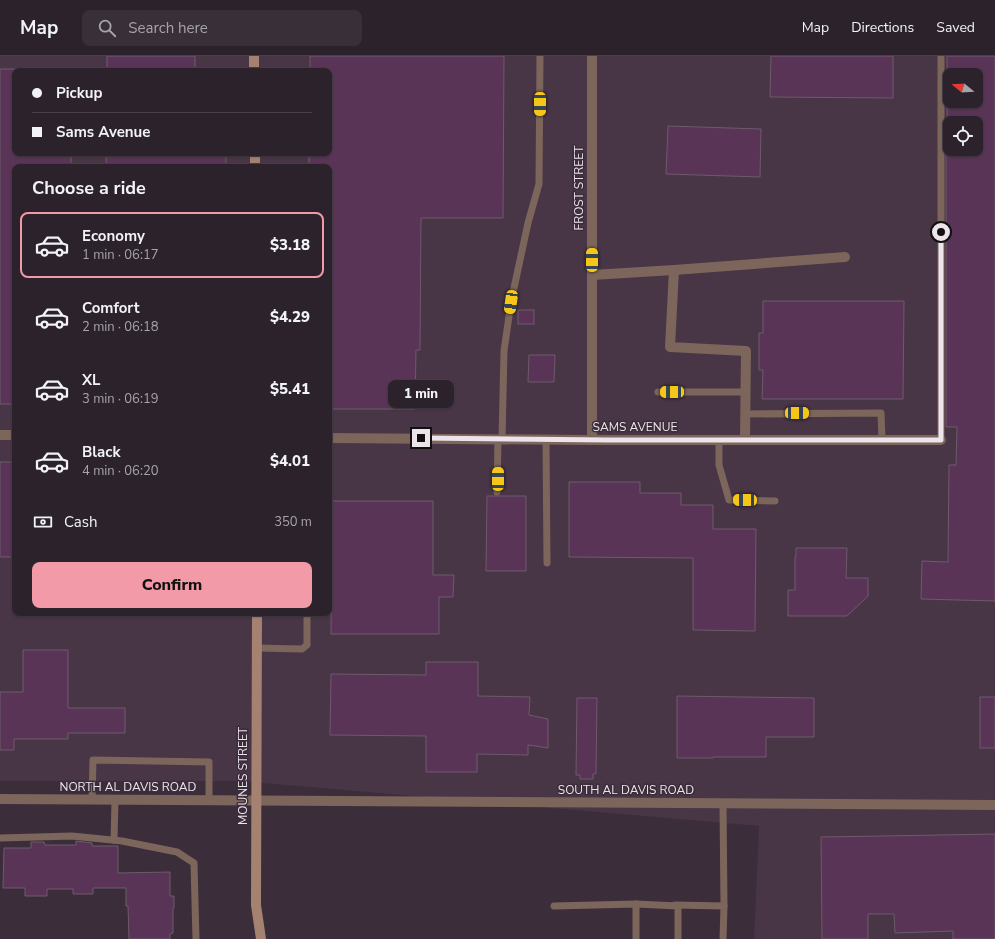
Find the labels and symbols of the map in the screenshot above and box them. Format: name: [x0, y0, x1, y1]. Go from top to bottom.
north arrow: [943, 68, 983, 108]
car: [534, 92, 546, 116]
street label: FROST STREET: [571, 145, 587, 230]
route start: [932, 223, 950, 241]
car: [586, 248, 598, 272]
car: [503, 289, 519, 315]
callout: 1 min: [388, 380, 454, 408]
car: [660, 386, 684, 398]
car: [785, 407, 809, 419]
street label: SAMS AVENUE: [593, 419, 677, 435]
route end: [412, 429, 430, 447]
car: [492, 467, 504, 491]
car: [733, 494, 757, 506]
street label: MOUNES STREET: [235, 726, 251, 825]
street label: NORTH AL DAVIS ROAD: [60, 779, 197, 795]
street label: SOUTH AL DAVIS ROAD: [558, 782, 694, 798]

